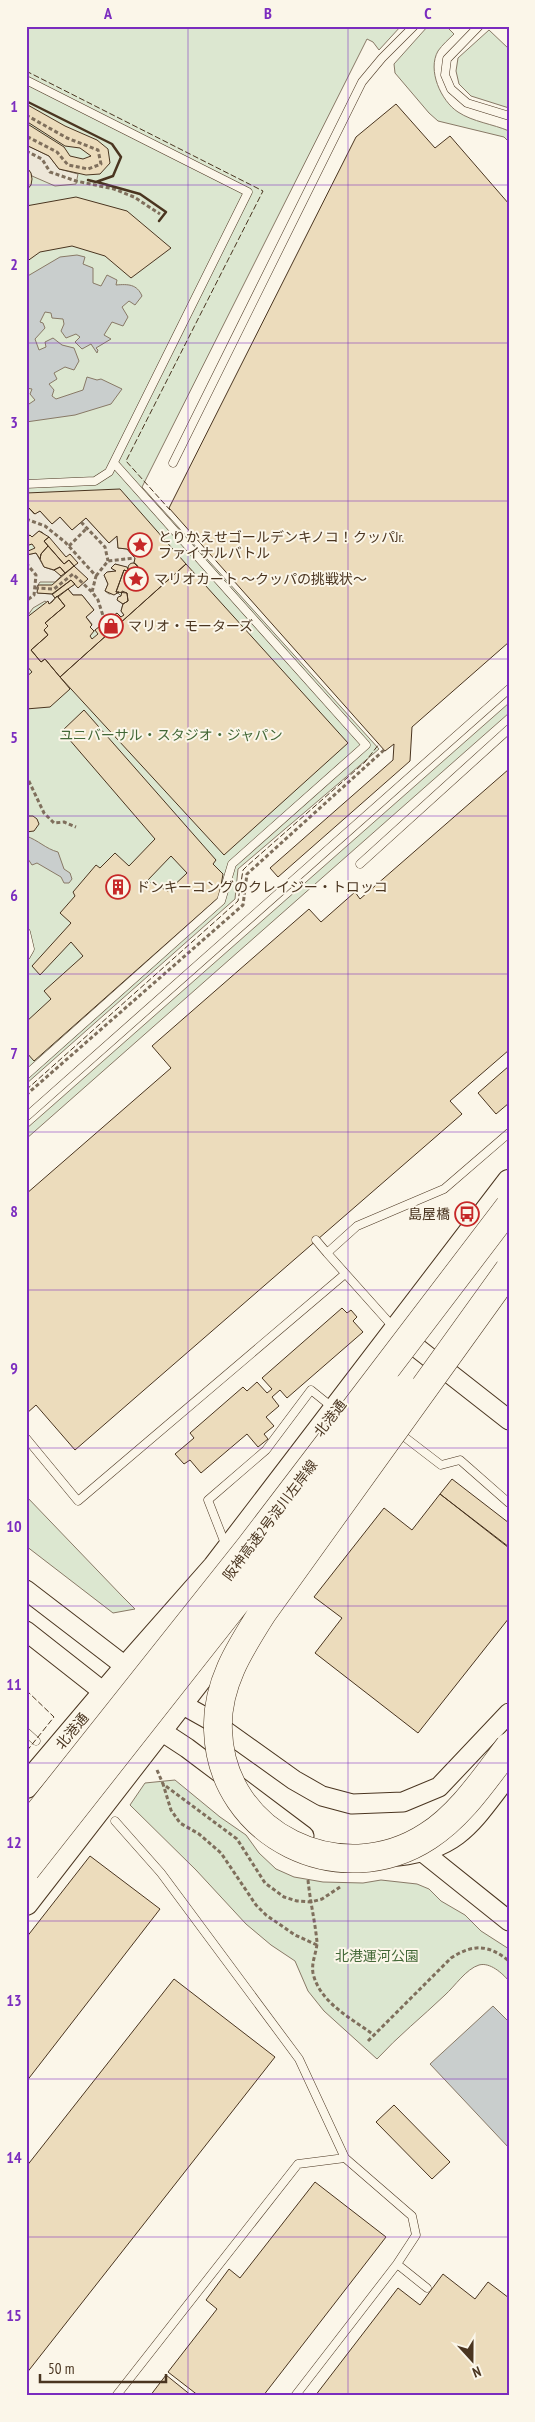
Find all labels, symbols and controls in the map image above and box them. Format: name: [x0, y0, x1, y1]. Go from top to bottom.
text: A: [103, 3, 113, 23]
text: B: [264, 3, 272, 23]
text: C: [424, 3, 432, 23]
text: 1: [10, 96, 18, 116]
text: 2: [10, 254, 18, 274]
text: 3: [10, 412, 18, 432]
place label: とりかえせゴールデンキノコ！クッパJr. ファイナルバトル: [158, 528, 404, 562]
place icon: とりかえせゴールデンキノコ！クッパJr. ファイナルバトル: [127, 532, 153, 558]
place icon: マリオカート ～クッパの挑戦状～: [123, 566, 149, 592]
text: 4: [10, 569, 18, 589]
place label: マリオカート ～クッパの挑戦状～: [154, 570, 367, 588]
shop icon: マリオ・モーターズ: [98, 613, 124, 639]
place label: マリオ・モーターズ: [128, 617, 253, 635]
park label: ユニバーサル・スタジオ・ジャパン: [59, 726, 283, 744]
text: 5: [10, 727, 18, 747]
building icon: ドンキーコングのクレイジー・トロッコ: [105, 874, 131, 900]
place label: ドンキーコングのクレイジー・トロッコ: [136, 878, 388, 896]
text: 6: [10, 885, 18, 905]
text: 7: [10, 1043, 18, 1063]
text: 8: [10, 1201, 18, 1221]
bus stop icon: 島屋橋: [454, 1201, 480, 1227]
place label: 島屋橋: [408, 1205, 450, 1223]
text: 9: [10, 1358, 18, 1378]
street label: 北港通: [310, 1396, 350, 1440]
street label: 阪神高速2号淀川左岸線: [219, 1456, 321, 1584]
text: 10: [6, 1516, 22, 1536]
text: 11: [6, 1674, 22, 1694]
street label: 北港通: [52, 1709, 92, 1753]
text: 12: [6, 1832, 22, 1852]
park label: 北港運河公園: [335, 1947, 419, 1965]
text: 13: [6, 1990, 22, 2010]
text: 14: [6, 2147, 22, 2167]
text: 15: [6, 2305, 22, 2325]
north arrow: [448, 2334, 498, 2384]
scale bar: [40, 2352, 166, 2384]
text: 50 m: [48, 2359, 74, 2378]
text: N: [470, 2362, 483, 2382]

